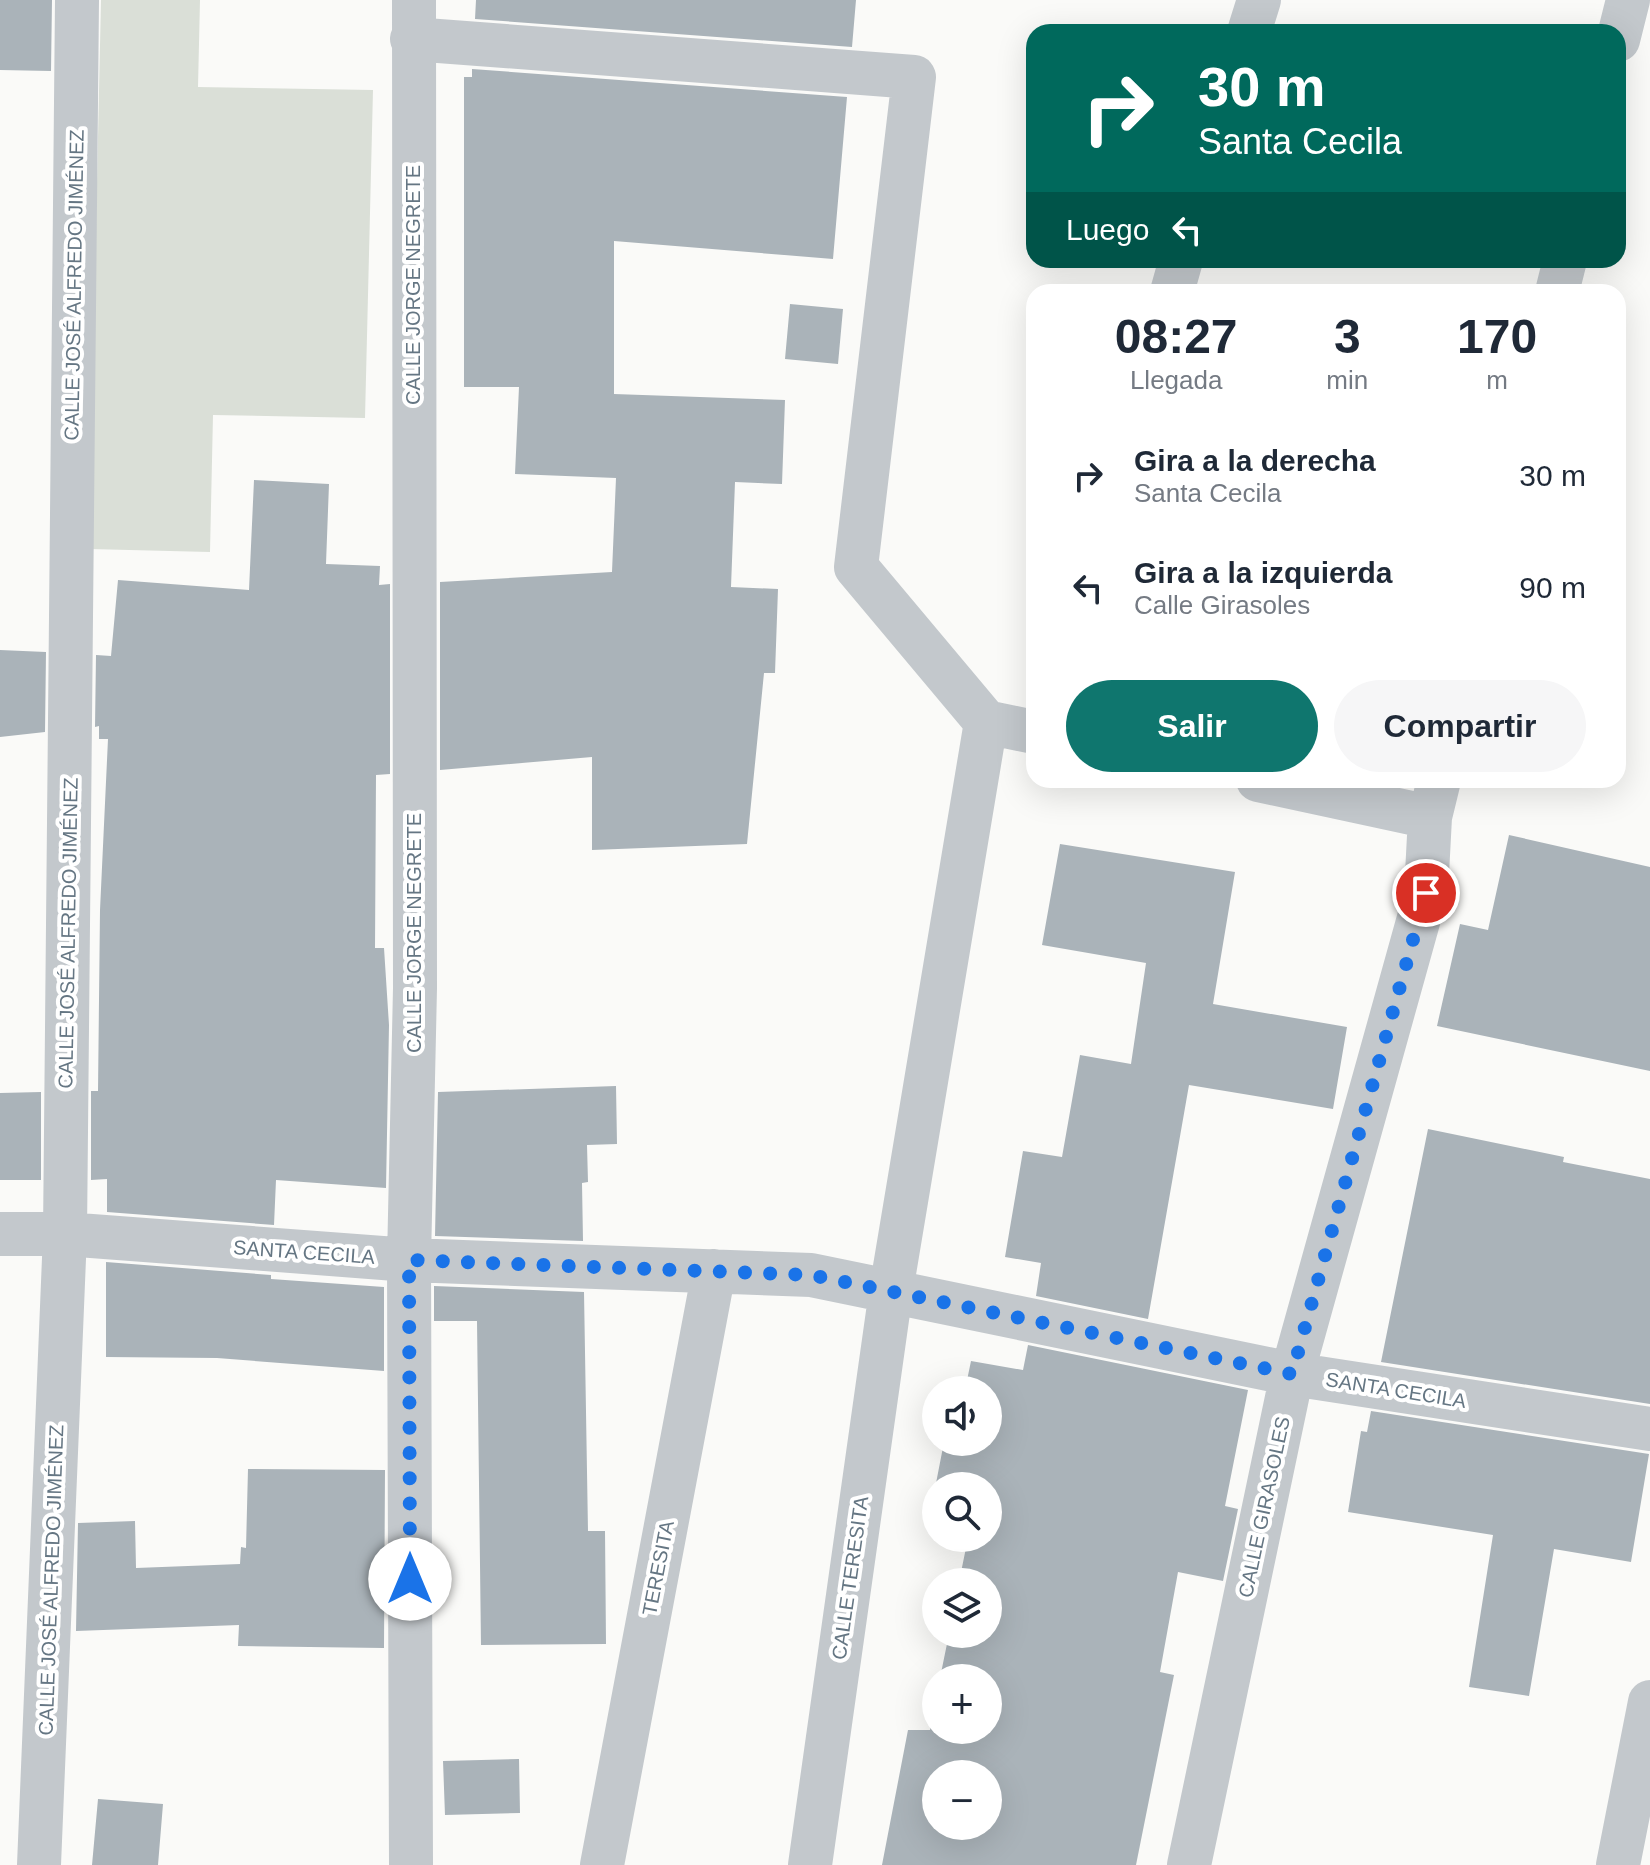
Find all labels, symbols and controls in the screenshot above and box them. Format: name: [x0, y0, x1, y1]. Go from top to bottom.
text: 30 m: [1198, 55, 1326, 118]
icon: right: [1066, 56, 1170, 160]
text: Santa Cecila: [1198, 121, 1402, 162]
street label: CALLE JOSÉ ALFREDO JIMÉNEZ: [60, 129, 88, 441]
street label: CALLE JORGE NEGRETE: [402, 165, 424, 405]
icon: left: [1165, 208, 1209, 252]
text: Luego: [1066, 213, 1149, 246]
text: 08:27: [1115, 310, 1238, 363]
text: 3: [1334, 310, 1361, 363]
text: 170: [1457, 310, 1537, 363]
text: Llegada: [1130, 365, 1222, 395]
text: min: [1326, 365, 1368, 395]
text: m: [1486, 365, 1508, 395]
text: Gira a la derecha: [1134, 444, 1376, 477]
icon: right: [1066, 454, 1110, 498]
text: 30 m: [1519, 459, 1586, 492]
text: Santa Cecila: [1134, 478, 1281, 508]
text: Gira a la izquierda: [1134, 556, 1392, 589]
icon: left: [1066, 566, 1110, 610]
text: 90 m: [1519, 571, 1586, 604]
text: Calle Girasoles: [1134, 590, 1310, 620]
button: Salir: [1066, 680, 1318, 772]
button: Compartir: [1334, 680, 1586, 772]
street label: CALLE JOSÉ ALFREDO JIMÉNEZ: [54, 777, 82, 1089]
street label: CALLE JORGE NEGRETE: [403, 813, 425, 1053]
pin: [1392, 859, 1460, 927]
icon: arrive: [1404, 871, 1448, 915]
street label: SANTA CECILA: [232, 1236, 376, 1268]
street label: SANTA CECILA: [1324, 1368, 1468, 1412]
map controls: [922, 1376, 1002, 1840]
button: sound: [922, 1376, 1002, 1456]
street label: CALLE GIRASOLES: [1234, 1414, 1294, 1600]
street label: CALLE JOSÉ ALFREDO JIMÉNEZ: [35, 1424, 67, 1736]
button: search: [922, 1472, 1002, 1552]
street label: CALLE TERESITA: [828, 1494, 872, 1661]
street label: TERESITA: [638, 1518, 678, 1617]
position arrow: [368, 1537, 452, 1621]
button: layers: [922, 1568, 1002, 1648]
button: +: [922, 1664, 1002, 1744]
button: −: [922, 1760, 1002, 1840]

